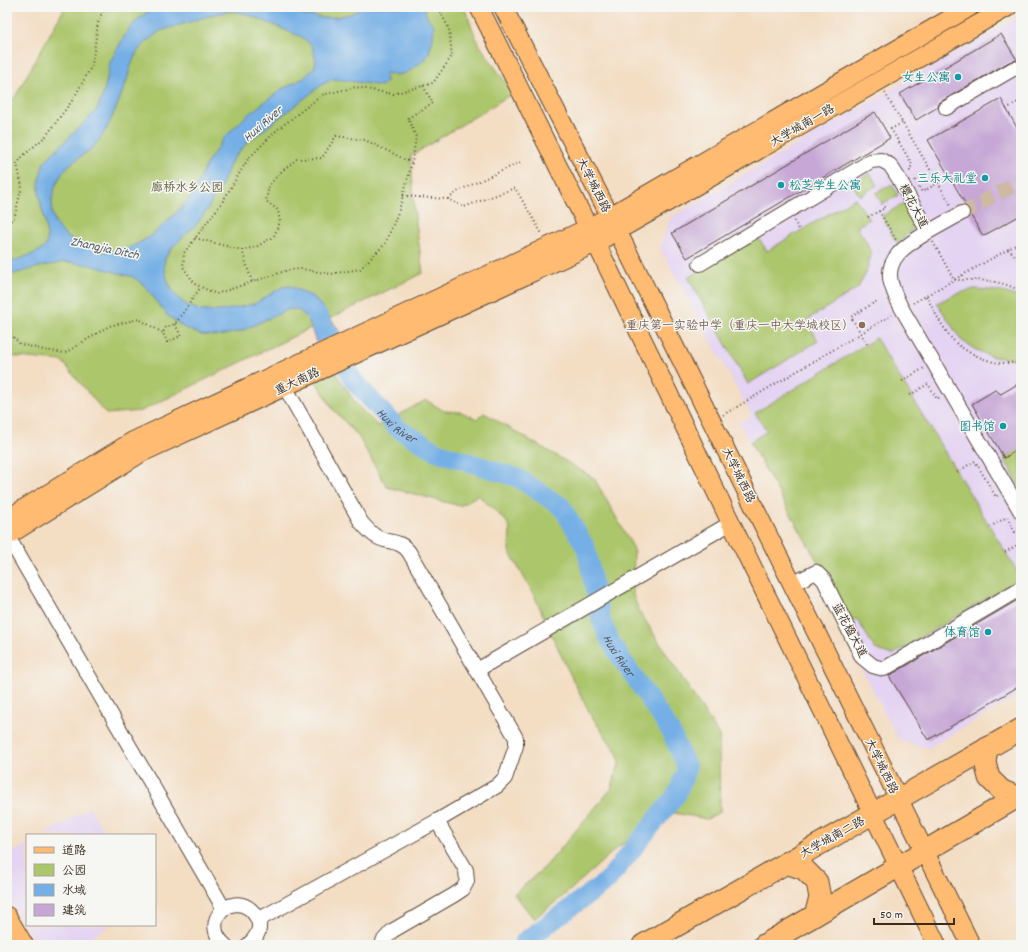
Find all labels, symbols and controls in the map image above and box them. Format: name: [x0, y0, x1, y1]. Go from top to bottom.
place label: 女生公寓: [902, 70, 950, 87]
marker: 女生公寓: [953, 72, 963, 82]
water label: Huxi River: [240, 101, 289, 148]
street label: 大学城南一路: [767, 101, 838, 152]
street label: 大学城西路: [571, 155, 614, 216]
place label: 三乐大礼堂: [917, 171, 977, 188]
marker: 三乐大礼堂: [980, 173, 990, 183]
place label: 松芝学生公寓: [789, 178, 861, 195]
park label: 廊桥水乡公园: [151, 180, 223, 197]
marker: 松芝学生公寓: [776, 180, 786, 190]
street label: 樱花大道: [894, 182, 931, 232]
water label: Zhangjia Ditch: [69, 233, 141, 266]
place label: 重庆第一实验中学（重庆一中大学城校区）: [626, 318, 854, 335]
marker: 重庆第一实验中学（重庆一中大学城校区）: [857, 320, 867, 330]
street label: 重大南路: [272, 365, 323, 400]
water label: Huxi River: [371, 405, 421, 451]
place label: 图书馆: [959, 419, 995, 436]
marker: 图书馆: [998, 421, 1008, 431]
street label: 大学城西路: [717, 445, 758, 506]
street label: 蓝花楹大道: [827, 600, 870, 661]
place label: 体育馆: [944, 625, 980, 642]
marker: 体育馆: [983, 627, 993, 637]
water label: Huxi River: [597, 632, 640, 683]
street label: 大学城西路: [860, 736, 901, 797]
street label: 大学城南二路: [797, 813, 868, 863]
legend: [26, 834, 156, 926]
text: 道路: [62, 843, 86, 860]
text: 公园: [62, 863, 86, 880]
text: 水域: [62, 883, 86, 900]
scale bar: [874, 900, 954, 926]
text: 建筑: [62, 903, 86, 920]
text: 50 m: [880, 907, 903, 924]

